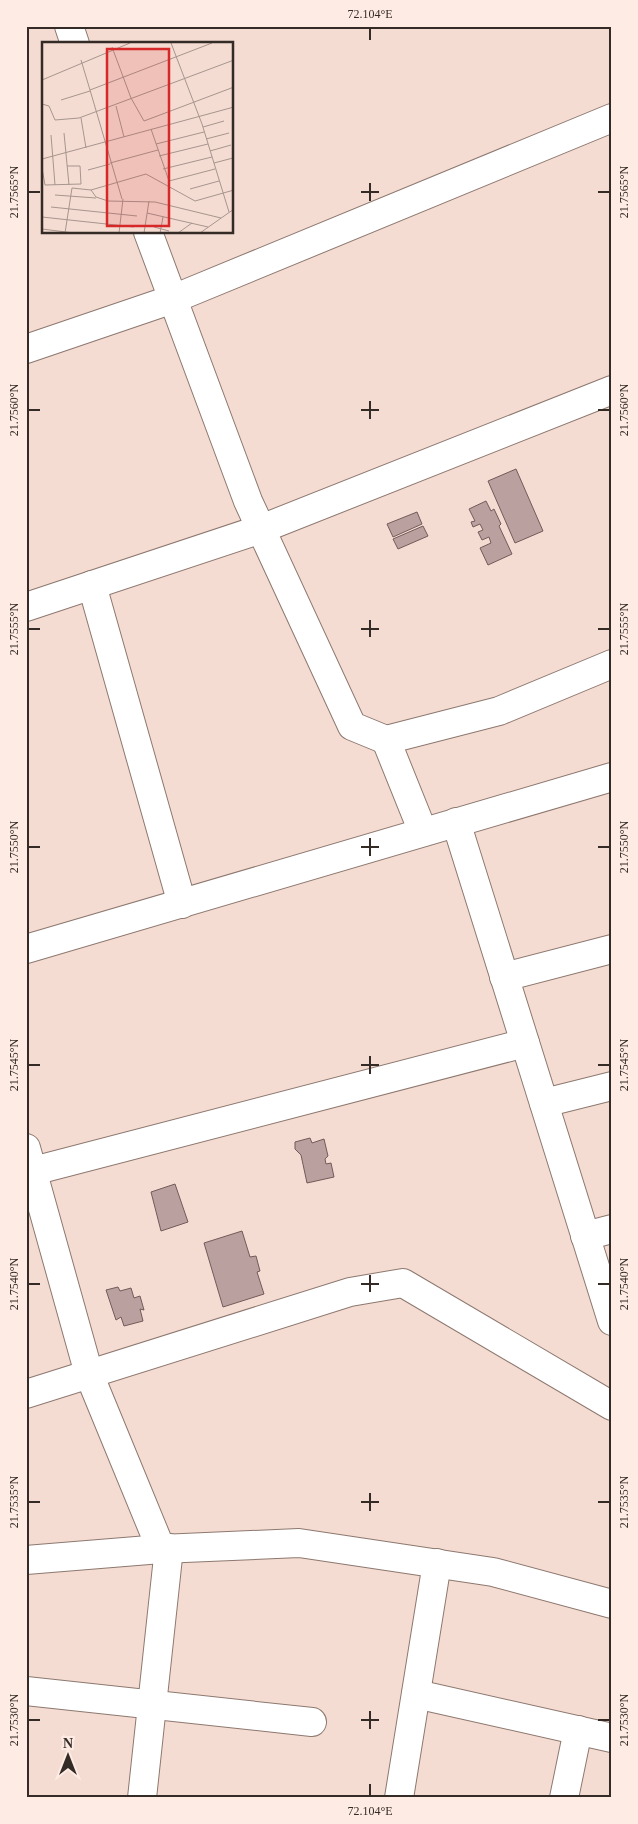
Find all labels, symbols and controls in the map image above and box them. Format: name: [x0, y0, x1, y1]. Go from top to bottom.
text: 72.104°E: [347, 7, 393, 21]
inset map: [42, 42, 234, 234]
text: 21.7565°N: [7, 165, 21, 218]
text: 21.7565°N: [617, 165, 631, 218]
text: 21.7560°N: [7, 383, 21, 436]
text: 21.7560°N: [617, 383, 631, 436]
text: 21.7555°N: [7, 602, 21, 655]
text: 21.7555°N: [617, 602, 631, 655]
text: 21.7550°N: [7, 820, 21, 873]
text: 21.7550°N: [617, 820, 631, 873]
text: 21.7545°N: [7, 1038, 21, 1091]
text: 21.7545°N: [617, 1038, 631, 1091]
text: 21.7540°N: [7, 1257, 21, 1310]
text: 21.7540°N: [617, 1257, 631, 1310]
text: 21.7535°N: [7, 1475, 21, 1528]
text: 21.7535°N: [617, 1475, 631, 1528]
text: 21.7530°N: [7, 1693, 21, 1746]
text: 21.7530°N: [617, 1693, 631, 1746]
north arrow: [42, 1732, 92, 1782]
text: N: [63, 1736, 73, 1751]
text: 72.104°E: [347, 1804, 393, 1818]

